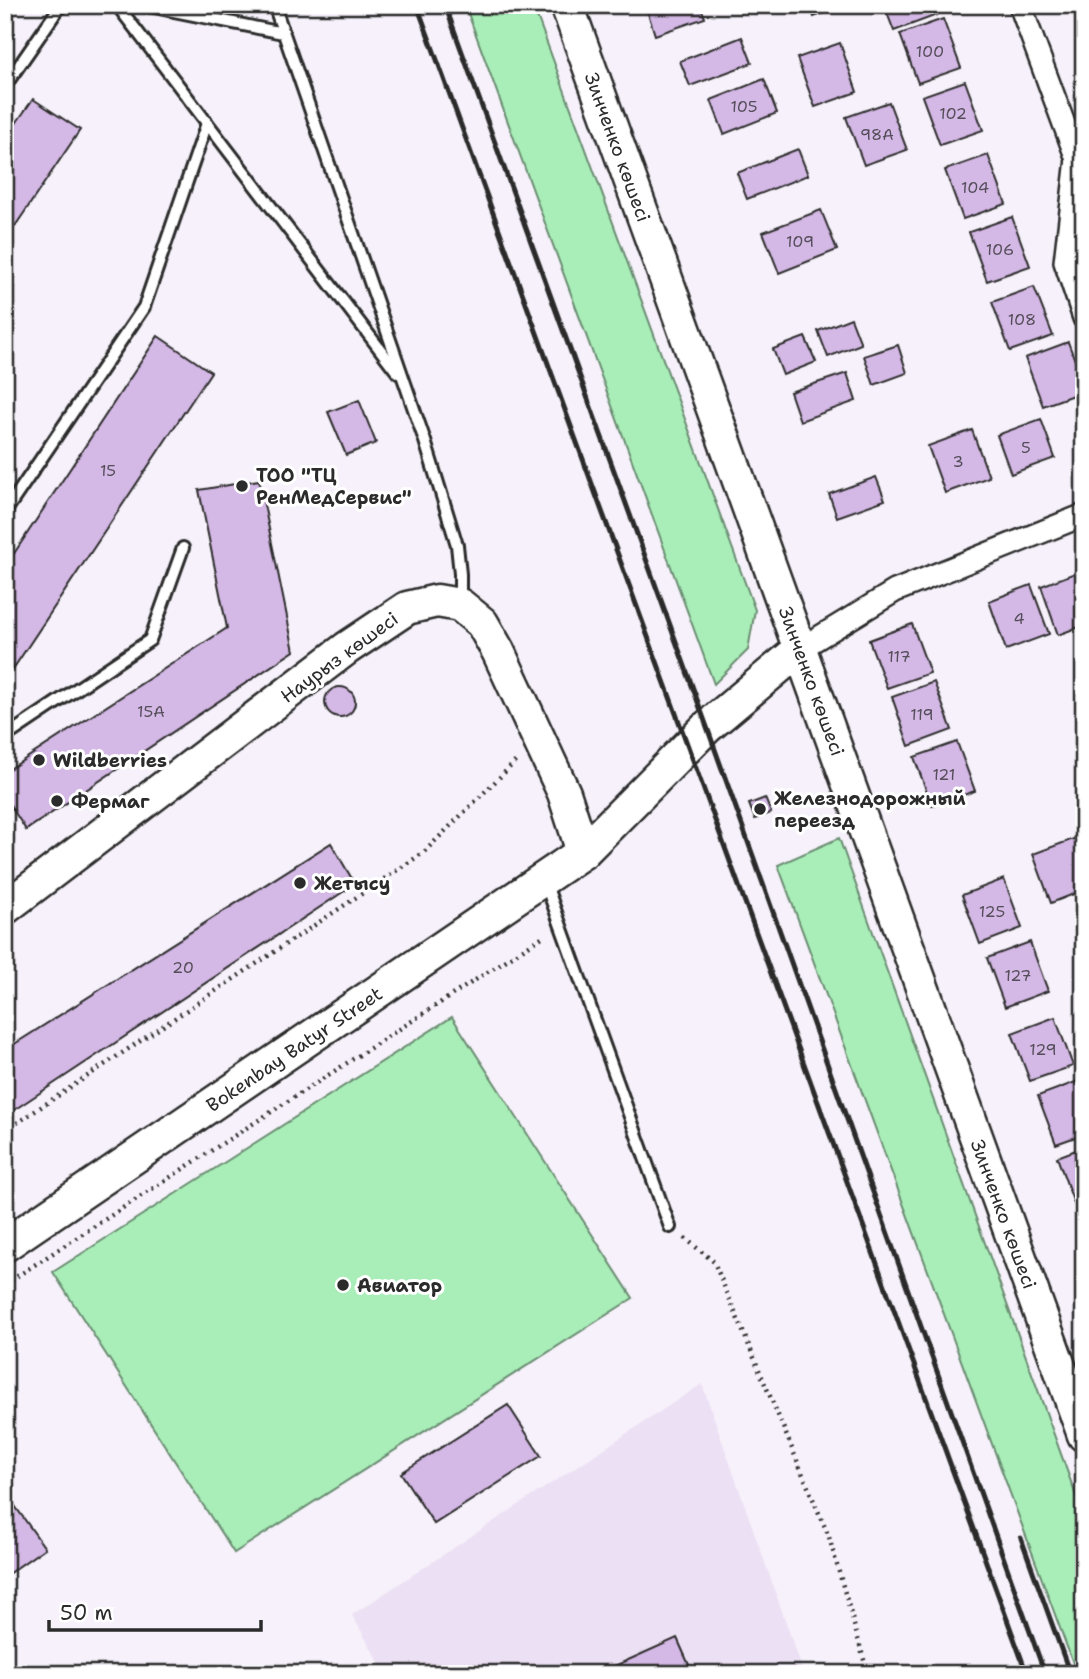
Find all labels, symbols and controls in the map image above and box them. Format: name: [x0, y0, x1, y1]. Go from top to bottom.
house number: 100: [916, 41, 944, 62]
street label: Зинченко көшесі: [579, 69, 656, 225]
house number: 105: [730, 96, 758, 117]
house number: 102: [939, 103, 967, 124]
house number: 98А: [860, 124, 894, 145]
house number: 104: [961, 177, 989, 198]
house number: 109: [786, 231, 814, 252]
house number: 106: [986, 239, 1014, 260]
house number: 108: [1008, 309, 1036, 330]
house number: 5: [1021, 437, 1031, 458]
house number: 3: [952, 451, 964, 472]
house number: 15: [100, 460, 116, 481]
place label: ТОО "ТЦ РенМедСервис": [256, 463, 412, 510]
marker: ТОО "ТЦ РенМедСервис": [234, 478, 250, 494]
street label: Зинченко көшесі: [773, 603, 850, 759]
street label: Наурыз көшесі: [276, 606, 403, 709]
house number: 4: [1013, 608, 1025, 629]
house number: 117: [887, 646, 911, 667]
house number: 15А: [137, 701, 165, 722]
house number: 119: [910, 704, 934, 725]
place label: Wildberries: [53, 748, 167, 773]
marker: Wildberries: [31, 752, 47, 768]
house number: 121: [933, 764, 955, 785]
place label: Железнодорожный переезд: [774, 786, 966, 833]
place label: Фермаг: [71, 789, 150, 814]
marker: Фермаг: [49, 793, 65, 809]
marker: Железнодорожный переезд: [752, 801, 768, 817]
place label: Жетысу: [314, 871, 390, 896]
marker: Жетысу: [292, 875, 308, 891]
house number: 125: [979, 901, 1005, 922]
house number: 20: [172, 957, 194, 978]
house number: 127: [1004, 965, 1032, 986]
street label: Bokenbay Batyr Street: [201, 981, 387, 1118]
house number: 129: [1029, 1039, 1057, 1060]
street label: Зинченко көшесі: [965, 1136, 1042, 1292]
place label: Авиатор: [357, 1273, 442, 1298]
marker: Авиатор: [335, 1277, 351, 1293]
scale bar: [49, 1588, 261, 1632]
text: 50 m: [60, 1599, 113, 1627]

